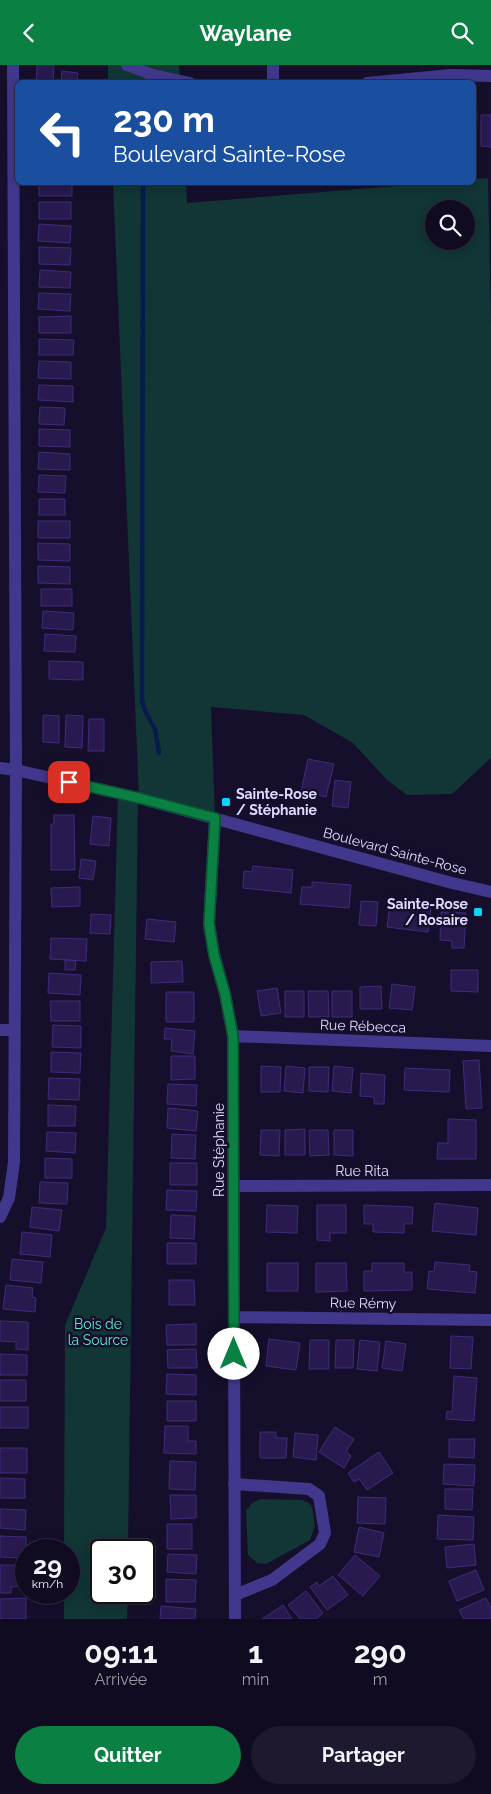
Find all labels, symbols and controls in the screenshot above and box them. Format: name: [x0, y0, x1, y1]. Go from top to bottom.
icon: back: [15, 19, 43, 47]
icon: search: [448, 19, 476, 47]
text: Waylane: [199, 20, 292, 46]
text: 230 m: [113, 99, 215, 140]
icon: left: [30, 100, 95, 165]
text: Boulevard Sainte-Rose: [113, 141, 345, 167]
map controls: [425, 200, 475, 250]
button: search: [425, 200, 475, 250]
pin: [48, 761, 90, 803]
icon: arrive: [55, 768, 83, 796]
place label: Sainte-Rose / Stéphanie: [236, 786, 318, 818]
marker: Sainte-Rose / Stéphanie: [220, 796, 232, 808]
street label: Boulevard Sainte-Rose: [321, 824, 469, 878]
place label: Sainte-Rose / Rosaire: [387, 896, 469, 928]
marker: Sainte-Rose / Rosaire: [472, 906, 484, 918]
street label: Rue Rébecca: [320, 1017, 406, 1035]
street label: Rue Stéphanie: [211, 1103, 227, 1197]
street label: Rue Rita: [335, 1163, 389, 1179]
street label: Rue Rémy: [330, 1294, 397, 1312]
park label: Bois de la Source: [68, 1316, 128, 1348]
position arrow: [207, 1327, 259, 1379]
speed limit sign: 30: [90, 1539, 155, 1604]
text: 29: [33, 1550, 62, 1580]
text: km/h: [32, 1577, 63, 1591]
text: 09:11: [84, 1635, 157, 1670]
text: 1: [248, 1635, 263, 1670]
text: 290: [354, 1635, 407, 1670]
text: Arrivée: [95, 1670, 147, 1689]
text: min: [242, 1670, 269, 1689]
text: m: [373, 1670, 388, 1689]
button: Quitter: [15, 1726, 241, 1784]
button: Partager: [251, 1726, 476, 1784]

